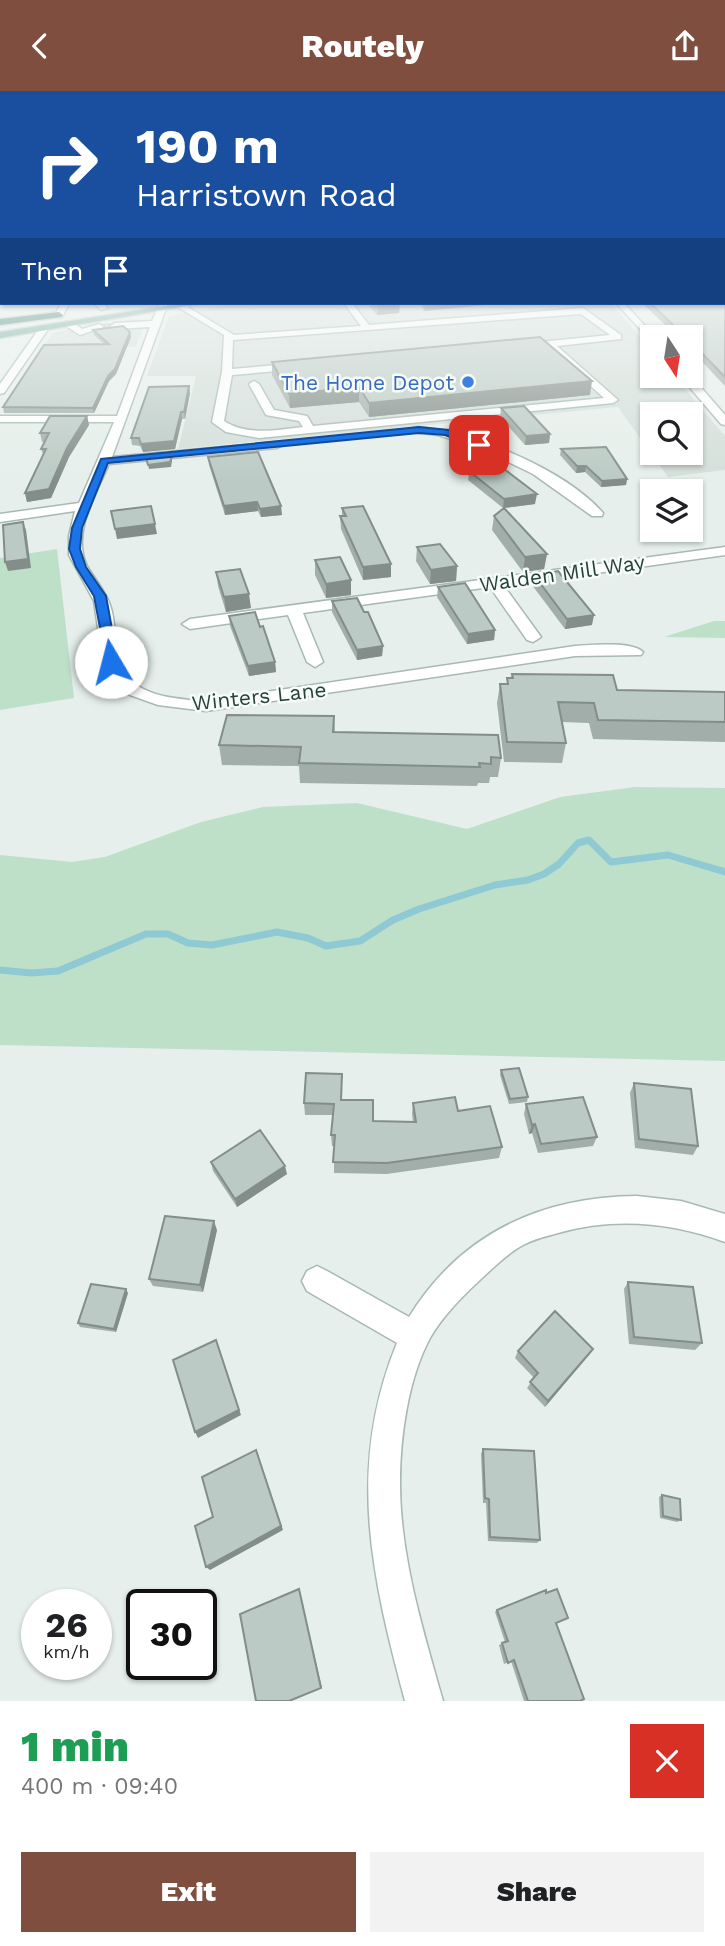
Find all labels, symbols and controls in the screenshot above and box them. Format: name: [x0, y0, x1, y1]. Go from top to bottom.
icon: back: [21, 27, 59, 65]
text: Routely: [301, 27, 424, 65]
icon: share: [666, 27, 704, 65]
text: 190 m: [136, 117, 279, 175]
icon: right: [21, 119, 112, 210]
text: Harristown Road: [136, 176, 397, 214]
icon: arrive: [97, 252, 135, 290]
text: Then: [21, 256, 83, 286]
north arrow: [640, 325, 704, 389]
map controls: [640, 325, 703, 542]
place label: The Home Depot: [281, 370, 454, 395]
marker: The Home Depot: [460, 374, 476, 390]
button: search: [640, 402, 703, 465]
pin: [449, 415, 509, 475]
icon: arrive: [460, 426, 498, 464]
button: layers: [640, 479, 703, 542]
street label: Walden Mill Way: [478, 549, 647, 597]
position arrow: [74, 625, 148, 699]
street label: Winters Lane: [190, 676, 328, 716]
speed limit sign: 30: [126, 1589, 217, 1680]
text: 26: [45, 1604, 88, 1646]
text: km/h: [43, 1641, 90, 1662]
text: 1 min: [21, 1722, 129, 1771]
button: close: [630, 1724, 704, 1798]
text: 400 m · 09:40: [21, 1773, 178, 1800]
button: Exit: [21, 1852, 356, 1932]
button: Share: [370, 1852, 704, 1932]

